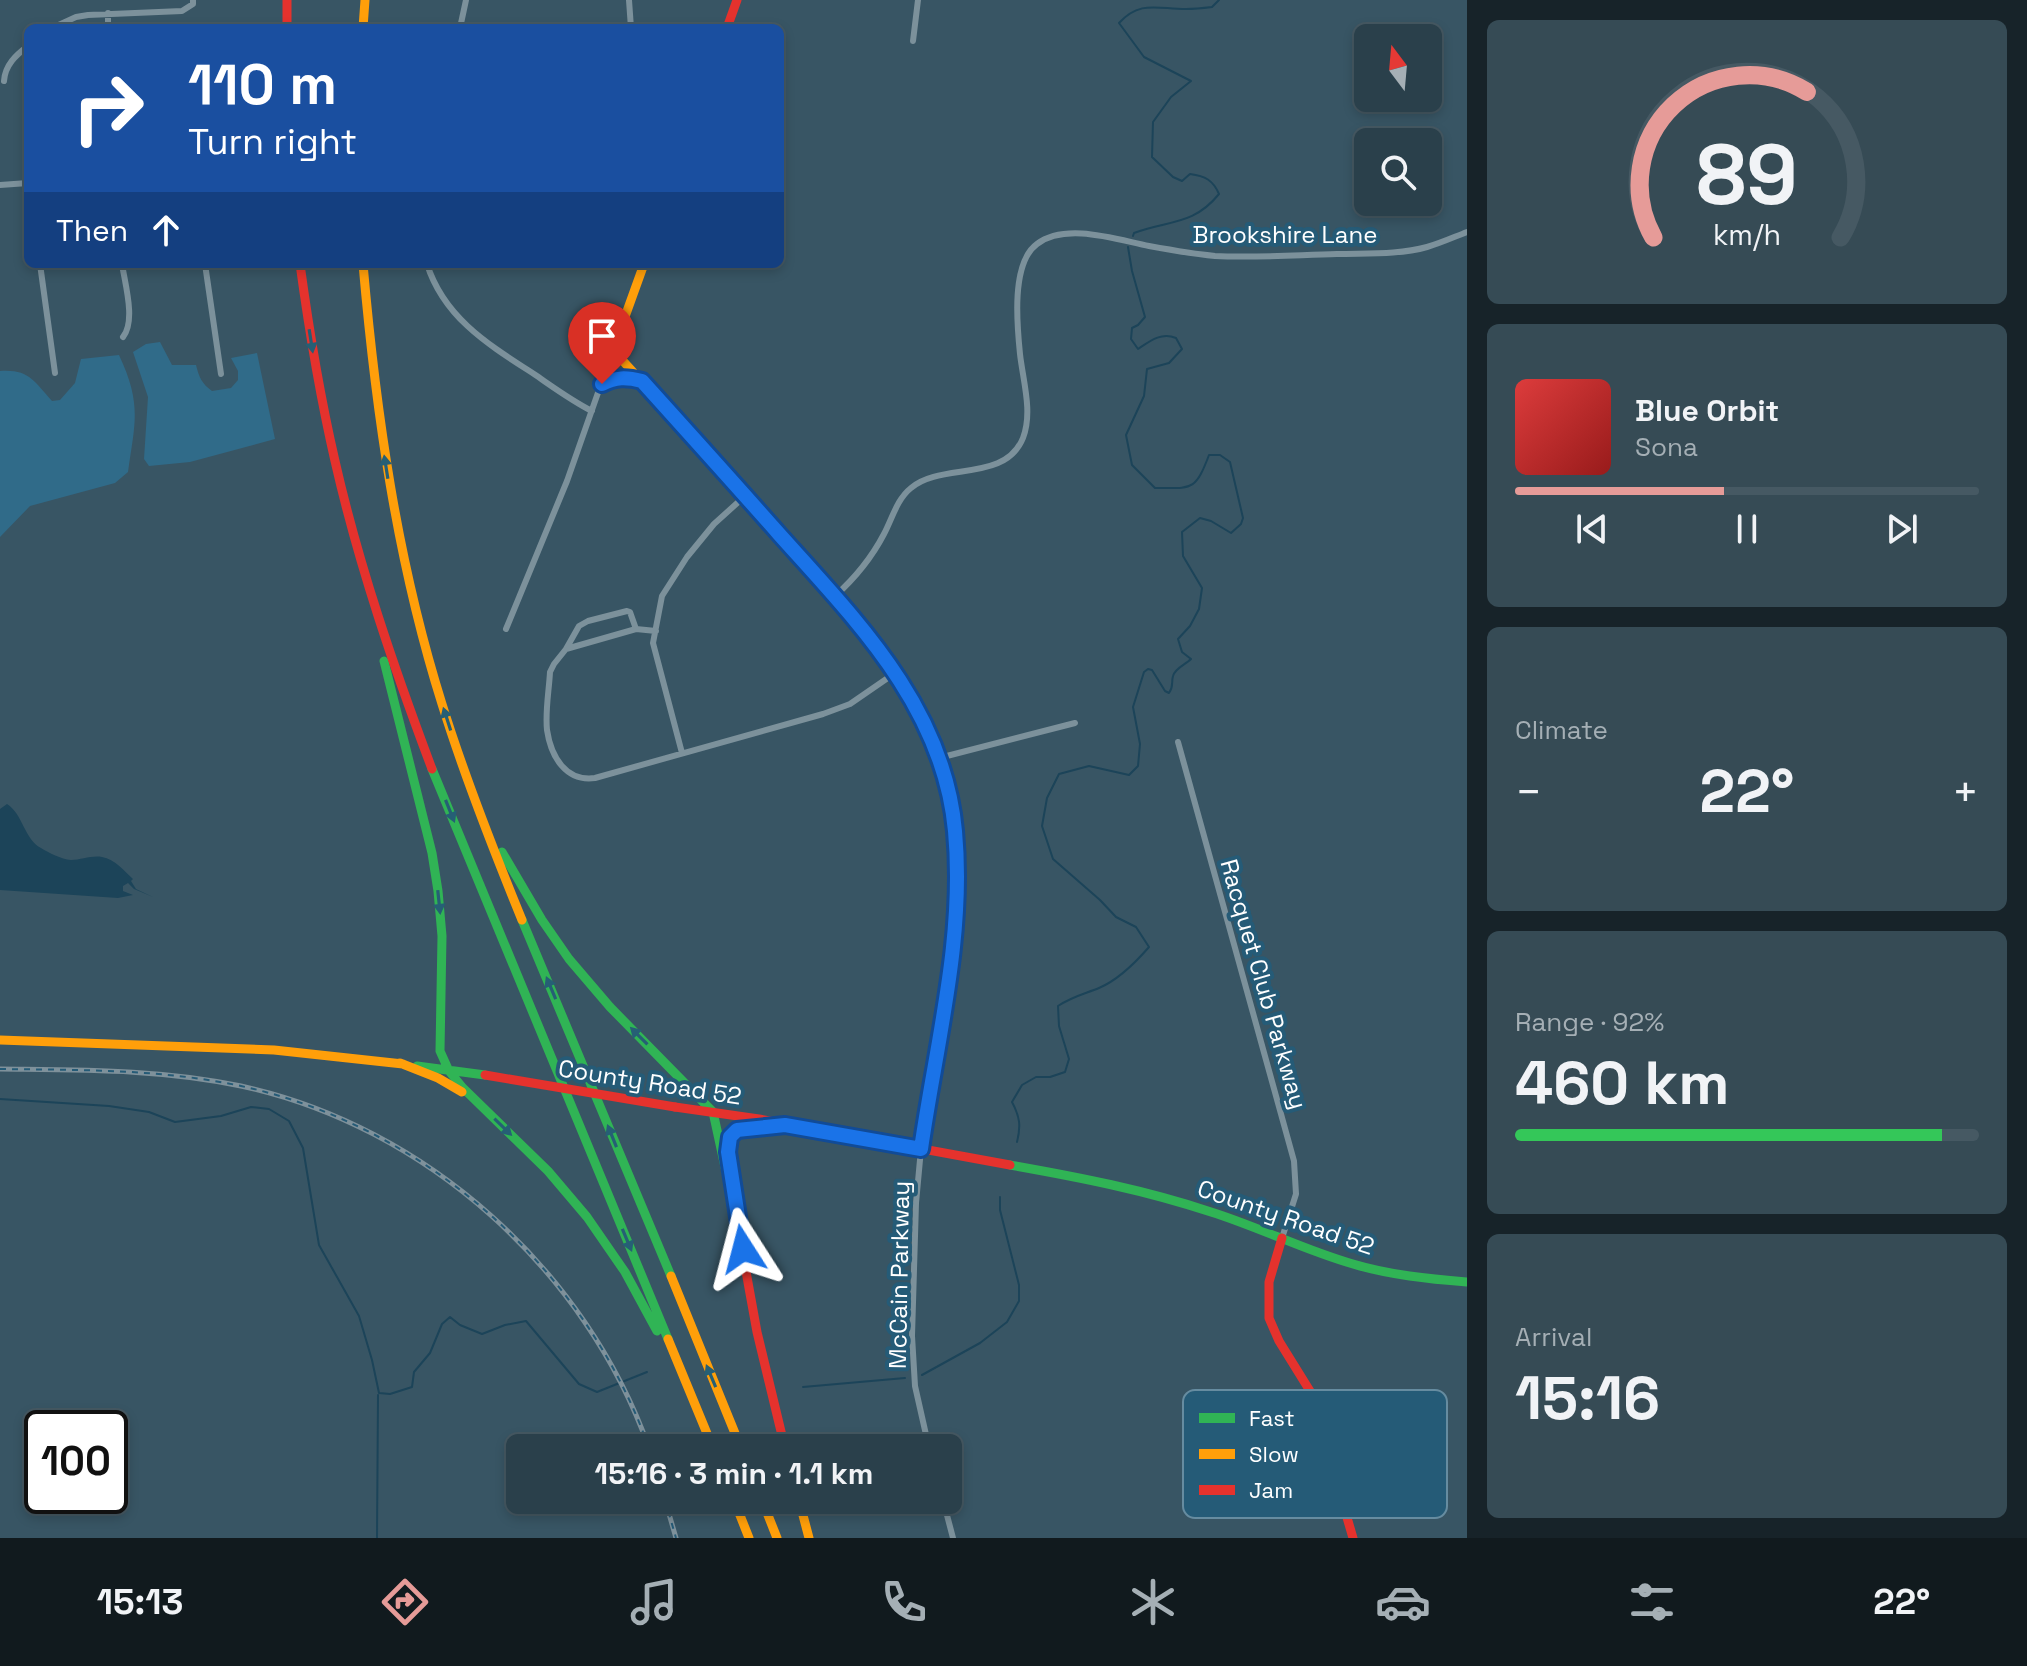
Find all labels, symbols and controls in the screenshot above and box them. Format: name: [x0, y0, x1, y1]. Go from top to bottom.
north arrow: [1354, 24, 1442, 112]
map controls: [1354, 24, 1442, 216]
text: 110 m: [188, 49, 337, 120]
icon: right: [56, 56, 160, 160]
text: Turn right: [188, 119, 357, 165]
text: 89: [1696, 121, 1798, 227]
button: search: [1354, 128, 1442, 216]
icon: ahead: [144, 208, 188, 252]
text: Then: [56, 211, 128, 250]
text: km/h: [1713, 217, 1781, 253]
street label: Brookshire Lane: [1193, 219, 1377, 250]
pin: [568, 302, 636, 384]
icon: arrive: [580, 314, 624, 358]
one-way arrow: [305, 329, 318, 354]
text: Blue Orbit: [1635, 391, 1779, 430]
text: Sona: [1635, 430, 1698, 464]
one-way arrow: [379, 454, 392, 479]
icon: previous: [1570, 507, 1614, 551]
icon: pause: [1725, 507, 1769, 551]
icon: next: [1880, 507, 1924, 551]
one-way arrow: [440, 707, 453, 731]
text: Climate: [1515, 713, 1608, 747]
text: 22°: [1700, 753, 1794, 830]
text: −: [1515, 764, 1542, 820]
text: +: [1952, 764, 1979, 820]
one-way arrow: [443, 799, 456, 823]
street label: Racquet Club Parkway: [1213, 855, 1315, 1113]
one-way arrow: [433, 890, 446, 915]
one-way arrow: [544, 976, 557, 1000]
text: Range · 92%: [1515, 1005, 1664, 1039]
one-way arrow: [630, 1027, 649, 1046]
text: 460 km: [1515, 1045, 1729, 1122]
street label: County Road 52: [556, 1052, 744, 1112]
one-way arrow: [493, 1118, 512, 1136]
one-way arrow: [605, 1124, 618, 1148]
street label: County Road 52: [1194, 1172, 1378, 1262]
street label: McCain Parkway: [882, 1181, 916, 1369]
position arrow: [701, 1207, 785, 1291]
one-way arrow: [621, 1228, 634, 1252]
text: Arrival: [1515, 1320, 1592, 1354]
text: 15:16: [1515, 1360, 1660, 1437]
one-way arrow: [705, 1364, 718, 1388]
legend: [1183, 1390, 1447, 1518]
text: Fast: [1249, 1404, 1295, 1432]
speed limit sign: 100: [24, 1410, 128, 1514]
text: Slow: [1249, 1440, 1299, 1468]
text: 15:16 · 3 min · 1.1 km: [595, 1454, 873, 1493]
text: Jam: [1249, 1476, 1293, 1504]
icon: directions: [377, 1574, 433, 1630]
icon: music: [626, 1574, 682, 1630]
icon: phone: [876, 1574, 932, 1630]
icon: climate: [1125, 1574, 1181, 1630]
icon: car: [1375, 1574, 1431, 1630]
icon: filters: [1624, 1574, 1680, 1630]
text: 15:13: [97, 1579, 183, 1625]
text: 22°: [1873, 1579, 1930, 1625]

